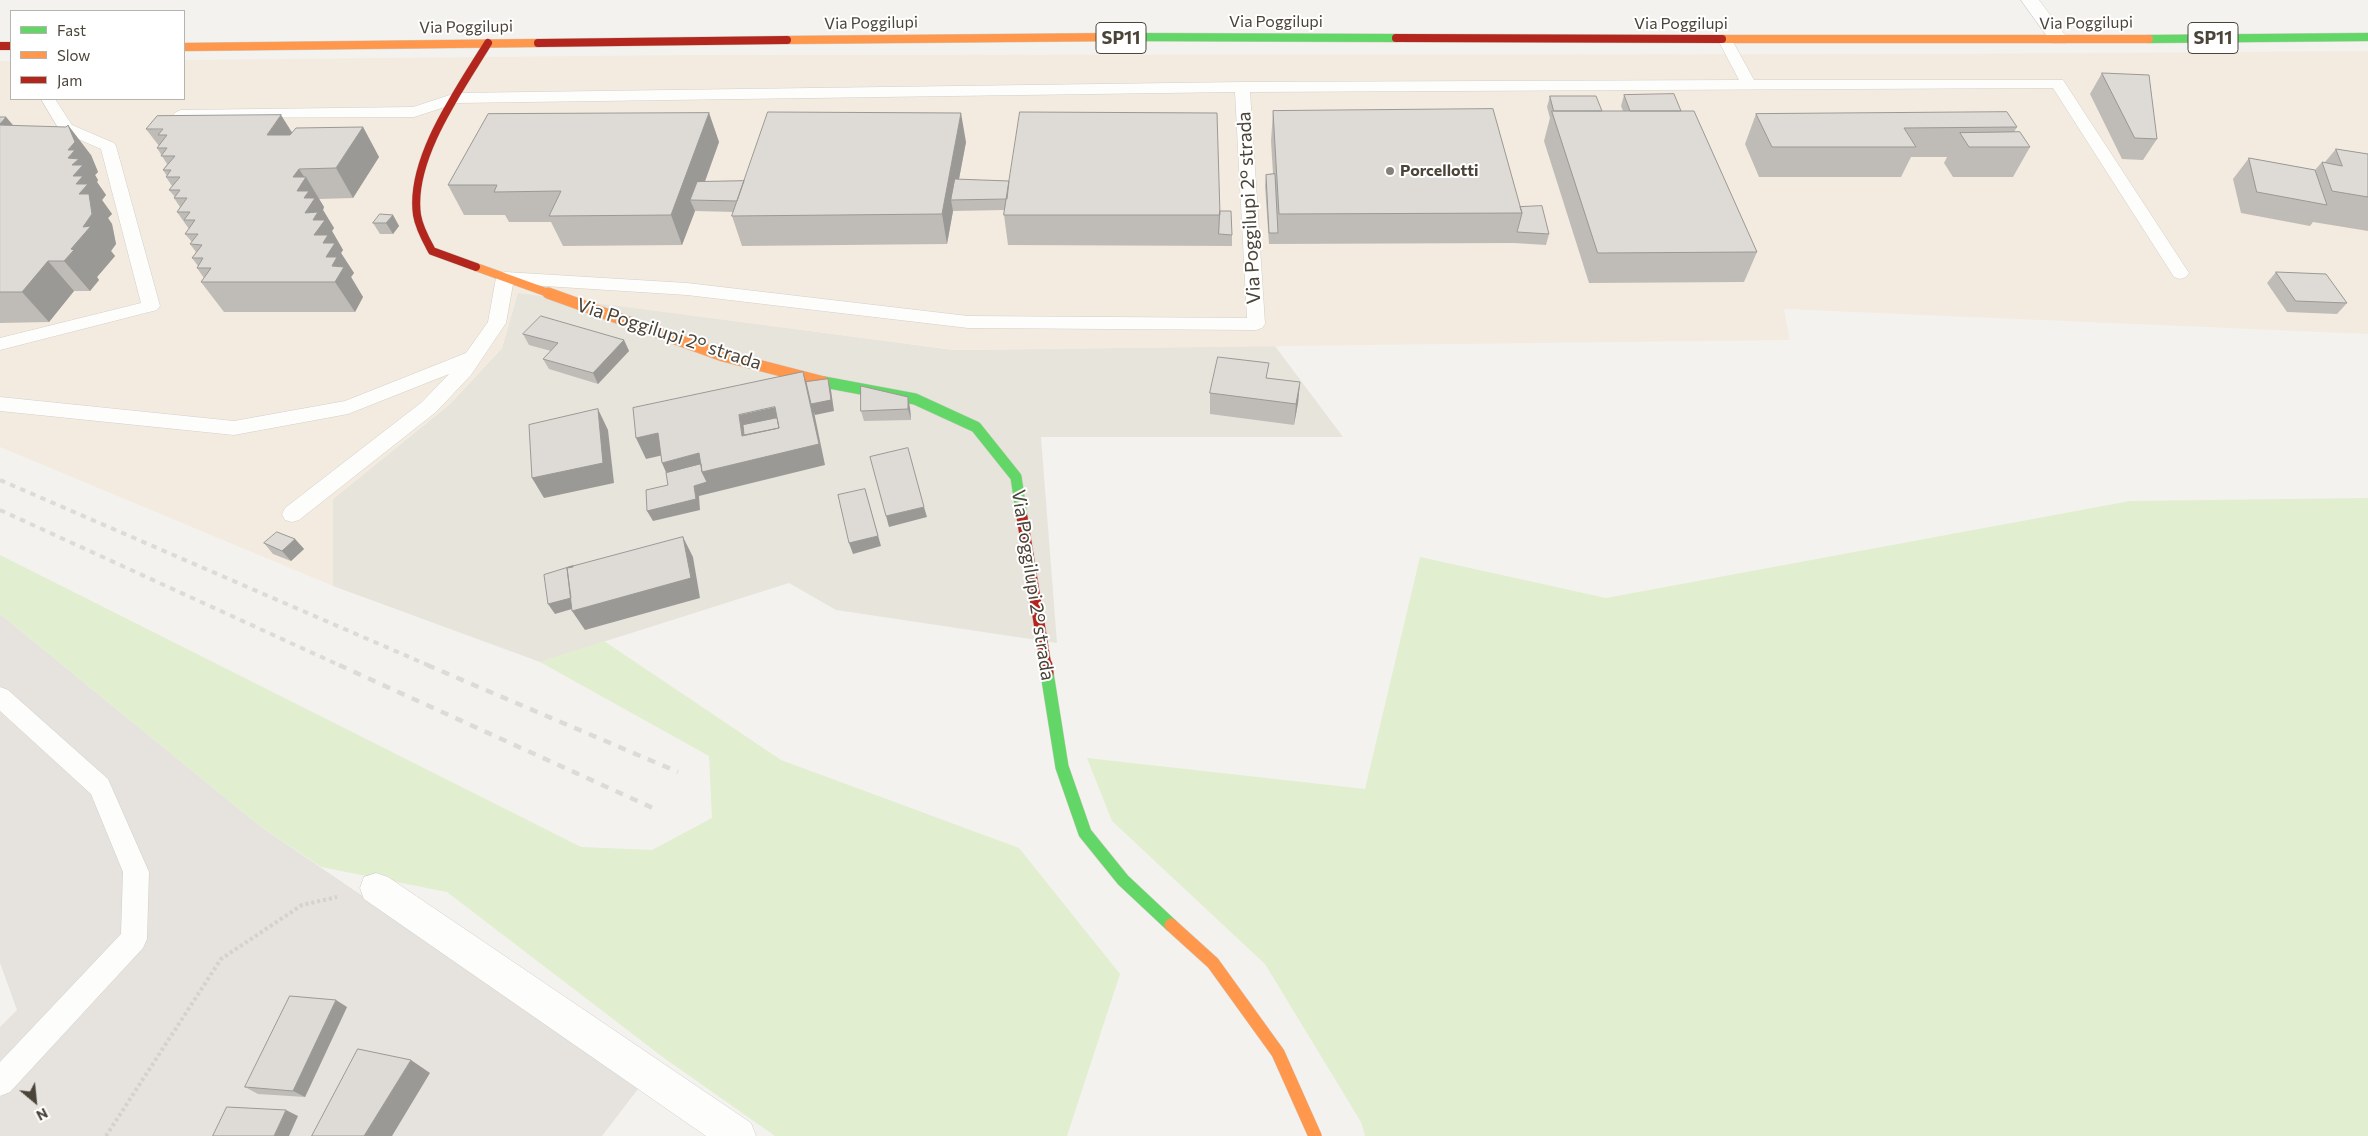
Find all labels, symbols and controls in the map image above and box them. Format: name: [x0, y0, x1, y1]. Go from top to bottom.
legend: [10, 10, 185, 100]
street label: Via Poggilupi: [1229, 12, 1323, 32]
street label: Via Poggilupi: [824, 13, 918, 33]
street label: Via Poggilupi: [2039, 13, 2133, 33]
street label: Via Poggilupi: [1634, 14, 1728, 34]
street label: Via Poggilupi: [419, 17, 513, 37]
text: Fast: [57, 21, 86, 39]
road number: SP11: [1096, 22, 1146, 54]
road number: SP11: [2188, 22, 2238, 54]
text: Slow: [57, 46, 90, 64]
text: Jam: [57, 71, 82, 89]
street label: Via Poggilupi 2° strada: [1233, 111, 1265, 305]
place label: Porcellotti: [1400, 161, 1478, 181]
marker: Porcellotti: [1384, 165, 1396, 177]
street label: Via Poggilupi 2° strada: [574, 293, 764, 375]
street label: Via Poggilupi 2° strada: [1007, 488, 1059, 682]
north arrow: [10, 1076, 60, 1126]
text: N: [34, 1105, 51, 1125]

